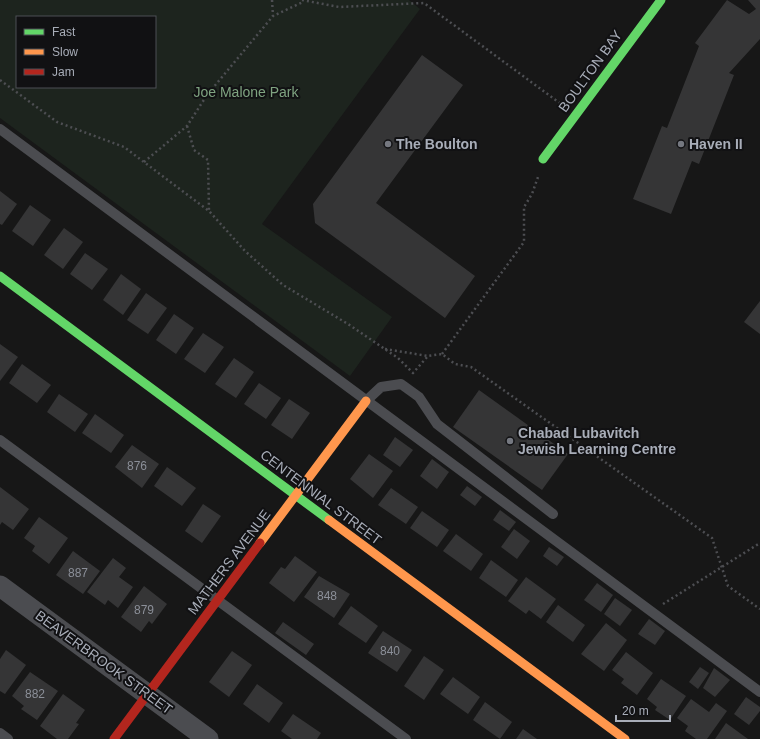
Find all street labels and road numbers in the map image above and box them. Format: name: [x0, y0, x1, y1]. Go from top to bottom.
street label: BOULTON BAY: [555, 26, 625, 115]
street label: CENTENNIAL STREET: [257, 446, 385, 548]
street label: MATHERS AVENUE: [184, 506, 274, 618]
street label: BEAVERBROOK STREET: [32, 607, 176, 717]

